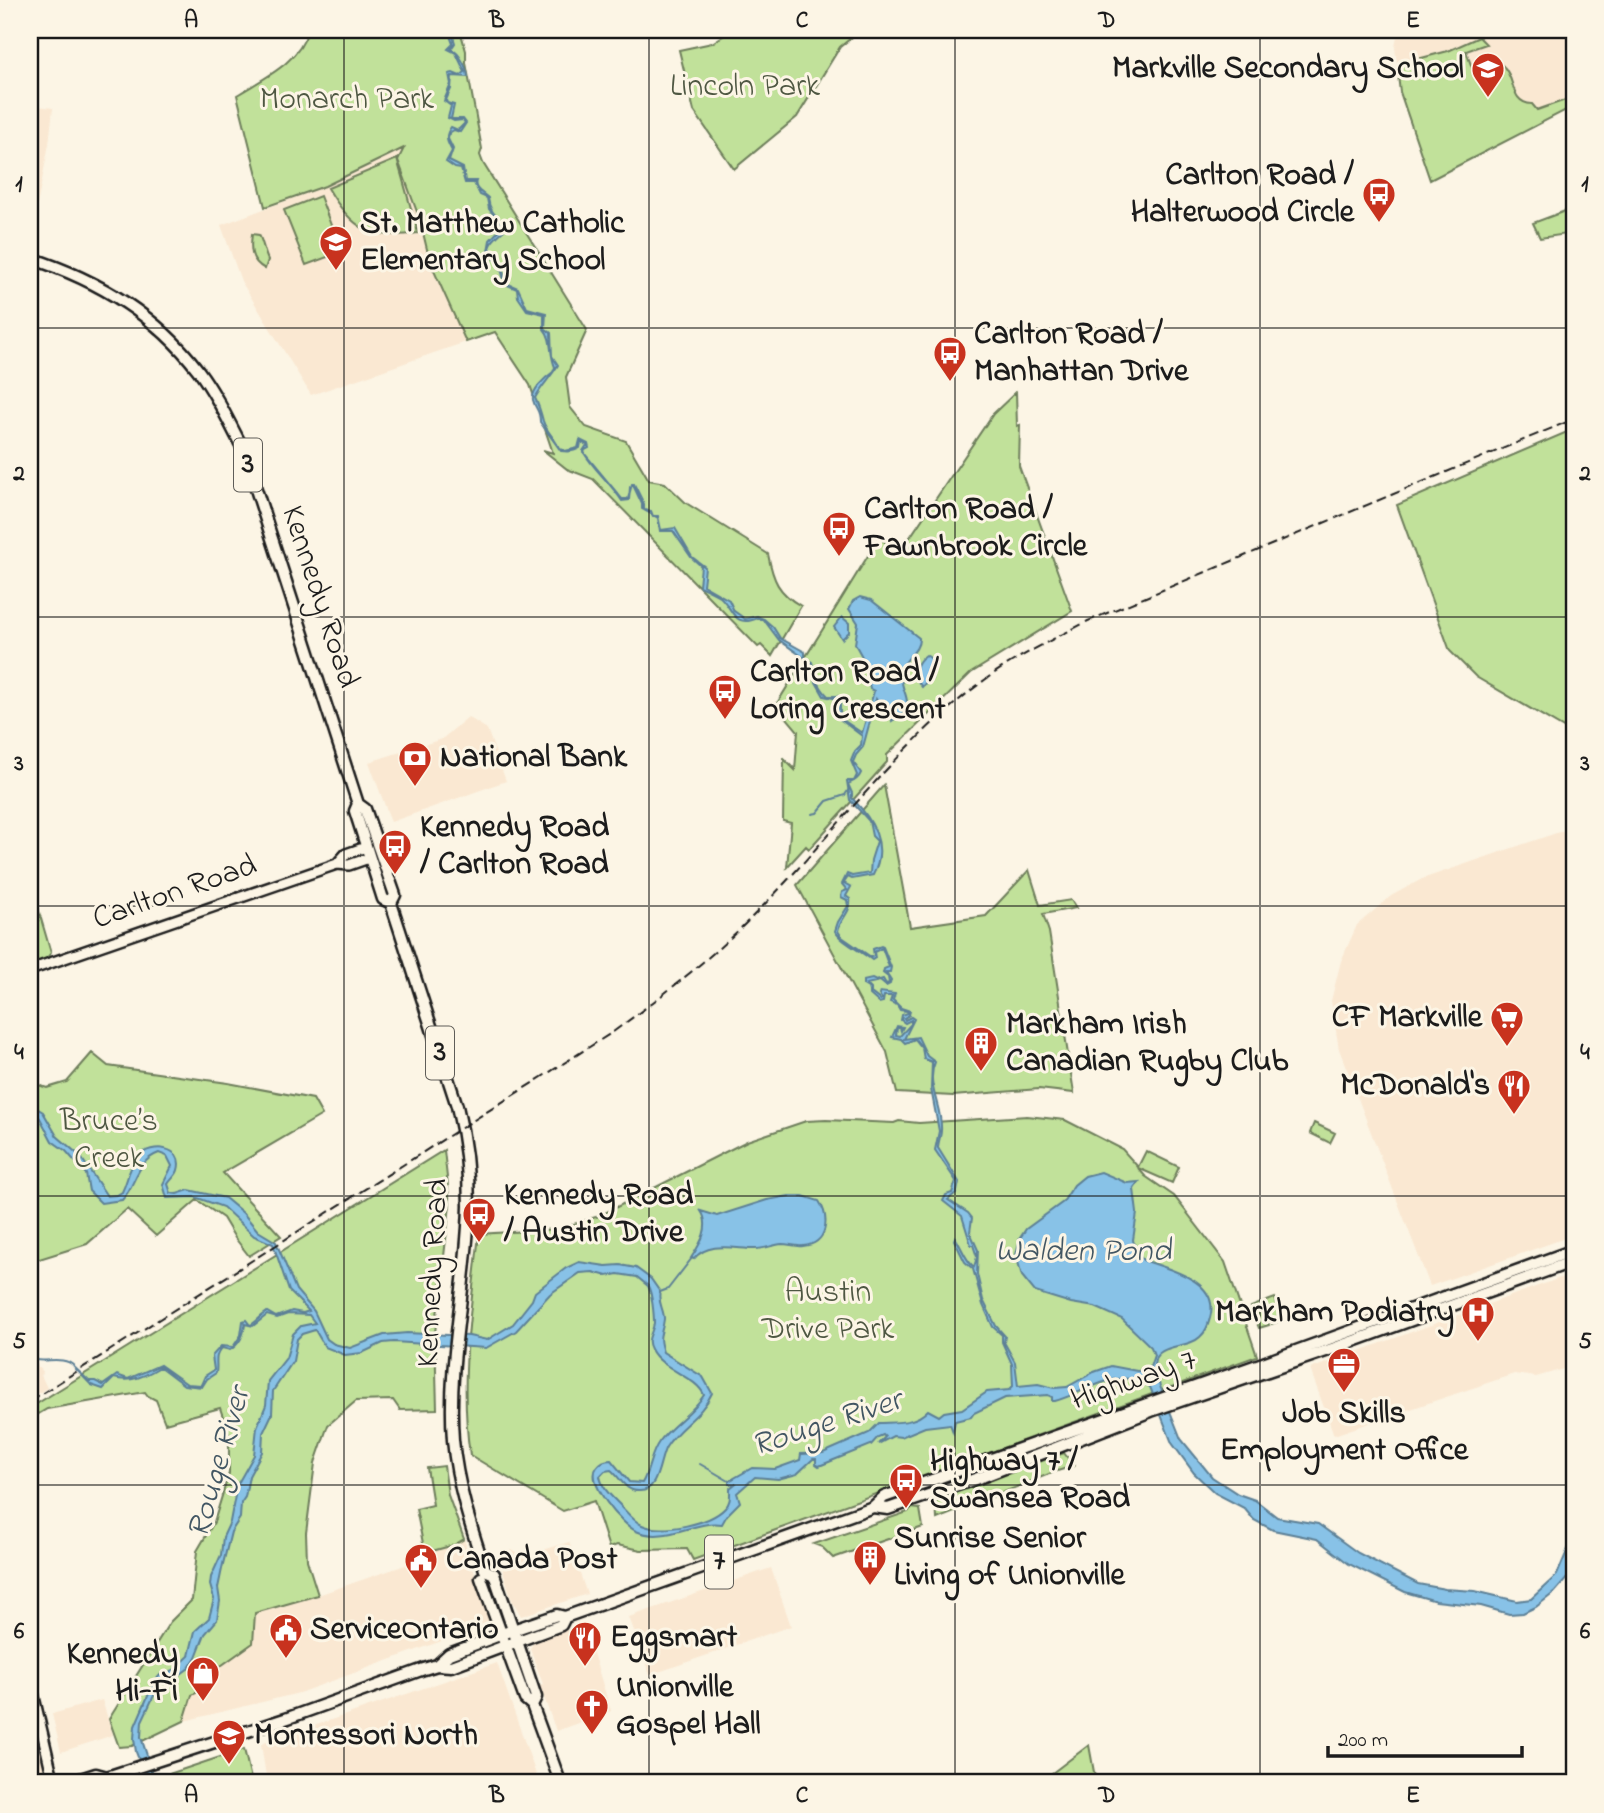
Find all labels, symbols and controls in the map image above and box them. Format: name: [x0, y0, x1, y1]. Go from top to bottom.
text: A: [184, 5, 198, 38]
text: B: [488, 5, 505, 38]
text: C: [796, 5, 809, 38]
text: D: [1098, 5, 1115, 38]
text: E: [1406, 5, 1420, 38]
place label: Markville Secondary School: [1112, 46, 1464, 94]
school or university icon: Markville Secondary School: [1469, 50, 1507, 99]
park label: Lincoln Park: [670, 64, 821, 111]
park label: Monarch Park: [260, 77, 435, 124]
place label: Carlton Road / Halterwood Circle: [1131, 153, 1356, 237]
text: 1: [15, 169, 23, 202]
text: 1: [1581, 169, 1589, 202]
bus stop icon: Carlton Road / Halterwood Circle: [1360, 175, 1398, 224]
place label: St. Matthew Catholic Elementary School: [360, 201, 625, 286]
school or university icon: St. Matthew Catholic Elementary School: [317, 223, 355, 272]
place label: Carlton Road / Manhattan Drive: [974, 312, 1190, 396]
bus stop icon: Carlton Road / Manhattan Drive: [931, 334, 969, 383]
road number: 3: [234, 438, 262, 492]
text: 2: [12, 458, 25, 491]
text: 2: [1578, 458, 1591, 491]
place label: Carlton Road / Fawnbrook Circle: [862, 487, 1089, 571]
street label: Kennedy Road: [267, 500, 371, 694]
bus stop icon: Carlton Road / Fawnbrook Circle: [820, 509, 858, 558]
place label: Carlton Road / Loring Crescent: [750, 650, 946, 735]
bus stop icon: Carlton Road / Loring Crescent: [706, 672, 744, 721]
place label: National Bank: [440, 735, 628, 782]
bank icon: National Bank: [396, 739, 434, 788]
text: 3: [13, 748, 24, 781]
text: 3: [1579, 748, 1590, 781]
place label: Kennedy Road / Carlton Road: [419, 805, 609, 889]
bus stop icon: Kennedy Road / Carlton Road: [376, 827, 414, 876]
street label: Carlton Road: [87, 843, 263, 943]
place label: CF Markville: [1332, 995, 1484, 1042]
supermarket icon: CF Markville: [1488, 999, 1526, 1048]
place label: Markham Irish Canadian Rugby Club: [1006, 1002, 1289, 1087]
building icon: Markham Irish Canadian Rugby Club: [962, 1024, 1000, 1073]
road number: 3: [426, 1026, 454, 1079]
text: 4: [14, 1037, 24, 1070]
text: 4: [1580, 1037, 1590, 1070]
place label: McDonald's: [1340, 1063, 1490, 1110]
restaurant icon: McDonald's: [1495, 1067, 1533, 1116]
park label: Bruce’s Creek: [59, 1099, 158, 1183]
place label: Kennedy Road / Austin Drive: [503, 1173, 693, 1257]
street label: Kennedy Road: [406, 1177, 462, 1369]
bus stop icon: Kennedy Road / Austin Drive: [460, 1195, 498, 1244]
water label: Walden Pond: [995, 1228, 1172, 1276]
park label: Austin Drive Park: [761, 1270, 895, 1354]
place label: Markham Podiatry: [1215, 1290, 1454, 1338]
hospital icon: Markham Podiatry: [1459, 1294, 1497, 1343]
text: 5: [12, 1326, 26, 1359]
text: 5: [1578, 1326, 1592, 1359]
street label: Highway 7: [1065, 1338, 1203, 1424]
office icon: Job Skills Employment Office: [1325, 1345, 1363, 1394]
water label: Rouge River: [746, 1376, 912, 1472]
water label: Rouge River: [176, 1378, 266, 1544]
place label: Job Skills Employment Office: [1220, 1391, 1470, 1476]
place label: Highway 7 / Swansea Road: [930, 1439, 1130, 1523]
bus stop icon: Highway 7 / Swansea Road: [887, 1461, 925, 1510]
place label: Sunrise Senior Living of Unionville: [894, 1516, 1126, 1601]
road number: 7: [705, 1536, 733, 1588]
place label: Canada Post: [446, 1537, 618, 1584]
building icon: Sunrise Senior Living of Unionville: [851, 1538, 889, 1587]
public building icon: Canada Post: [402, 1541, 440, 1590]
place label: ServiceOntario: [310, 1607, 499, 1654]
public building icon: ServiceOntario: [267, 1611, 305, 1660]
place label: Eggsmart: [610, 1615, 738, 1663]
text: 6: [14, 1616, 25, 1649]
text: 6: [1580, 1616, 1591, 1649]
restaurant icon: Eggsmart: [566, 1619, 604, 1668]
place label: Kennedy Hi-Fi: [66, 1632, 178, 1716]
shop icon: Kennedy Hi-Fi: [184, 1654, 222, 1703]
place label: Unionville Gospel Hall: [616, 1665, 761, 1749]
church icon: Unionville Gospel Hall: [573, 1687, 611, 1736]
place label: Montessori North: [254, 1713, 478, 1760]
scale bar: [1328, 1715, 1522, 1759]
school or university icon: Montessori North: [210, 1717, 248, 1766]
text: 200 m: [1338, 1726, 1388, 1756]
text: A: [184, 1780, 198, 1813]
text: B: [488, 1780, 505, 1813]
text: C: [796, 1780, 809, 1813]
text: D: [1098, 1780, 1115, 1813]
text: E: [1406, 1780, 1420, 1813]

